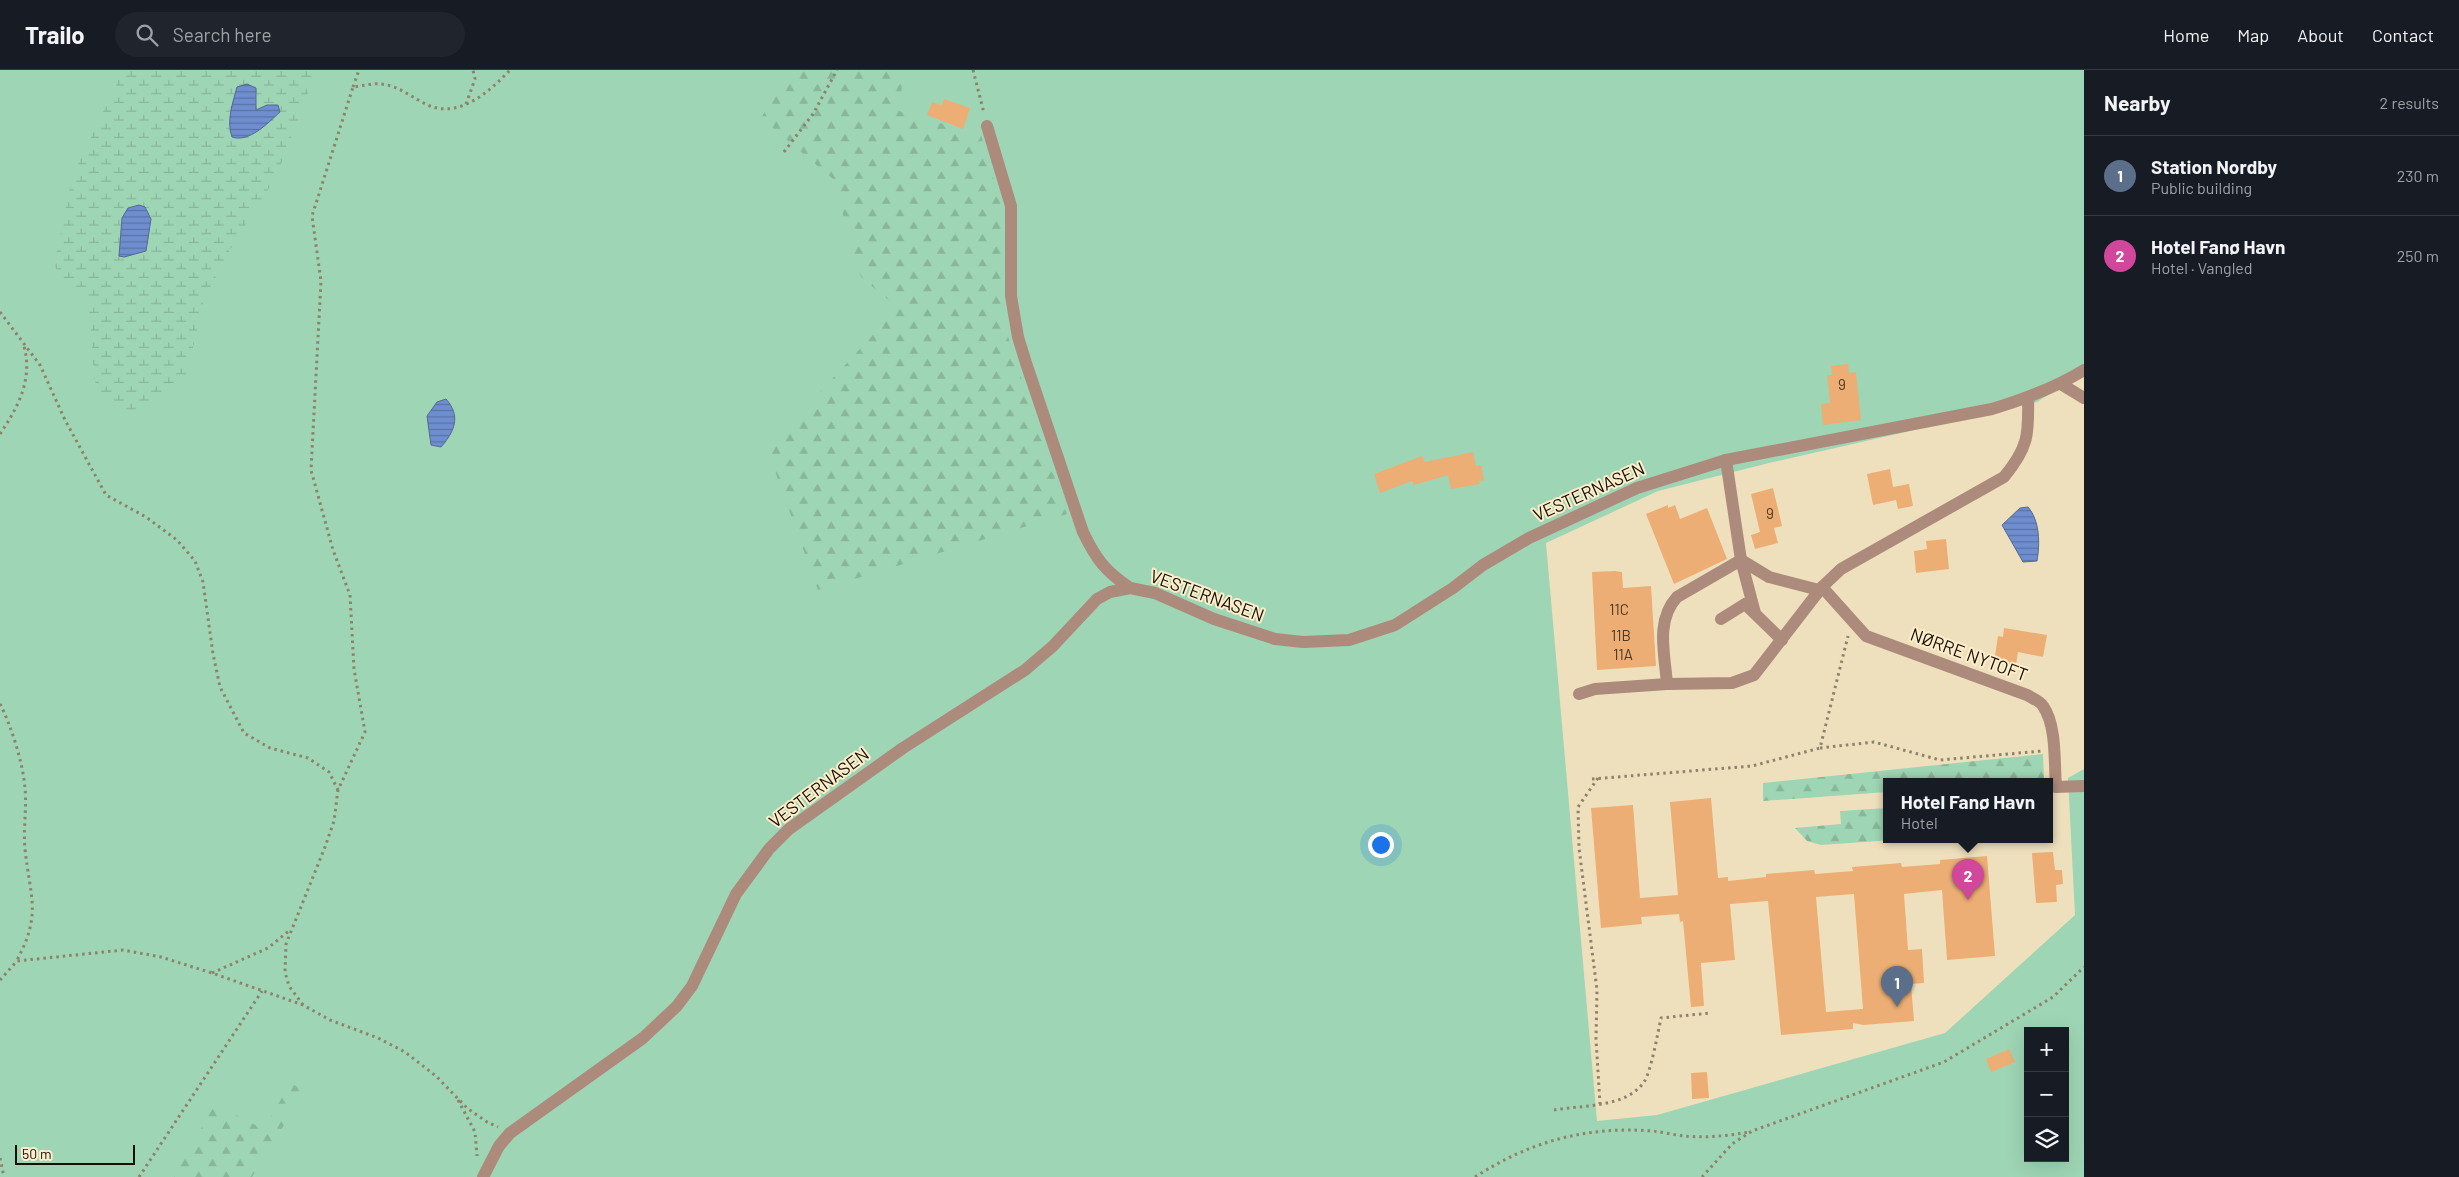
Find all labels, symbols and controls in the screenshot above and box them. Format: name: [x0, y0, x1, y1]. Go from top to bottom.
search box: [115, 12, 465, 57]
text: Trailo: [25, 20, 85, 49]
icon: search: [133, 21, 161, 49]
text: Search here: [173, 23, 272, 46]
text: Home: [2163, 24, 2209, 46]
text: Map: [2237, 24, 2269, 46]
text: About: [2297, 24, 2344, 46]
text: Contact: [2372, 24, 2434, 46]
text: Nearby: [2104, 90, 2170, 115]
text: 2 results: [2380, 93, 2439, 112]
text: Station Nordby: [2151, 155, 2277, 178]
text: 1: [2117, 166, 2123, 185]
text: 230 m: [2397, 166, 2439, 185]
text: Public building: [2151, 178, 2252, 197]
text: Hotel Fanø Havn: [2151, 235, 2285, 258]
text: 2: [2116, 246, 2124, 265]
text: 250 m: [2397, 246, 2439, 265]
text: Hotel · Vangled: [2151, 258, 2253, 277]
house number: 9: [1838, 375, 1846, 393]
street label: VESTERNASEN: [1530, 457, 1648, 525]
house number: 9: [1766, 504, 1774, 522]
street label: VESTERNASEN: [1147, 564, 1267, 626]
house number: 11C: [1609, 600, 1629, 618]
street label: NØRRE NYTOFT: [1908, 623, 2031, 685]
house number: 11B: [1611, 626, 1631, 644]
house number: 11A: [1613, 645, 1633, 663]
street label: VESTERNASEN: [764, 742, 873, 832]
popup: [1883, 778, 2053, 843]
text: Hotel Fanø Havn: [1901, 790, 2035, 813]
text: Hotel: [1901, 813, 1938, 832]
your location: [1368, 832, 1394, 858]
pin: 2: [1952, 859, 1984, 900]
pin: 1: [1881, 966, 1913, 1007]
map controls: [2024, 1027, 2069, 1162]
button: +: [2024, 1027, 2069, 1072]
button: −: [2024, 1072, 2069, 1117]
button: layers: [2024, 1117, 2069, 1162]
scale bar: [15, 1142, 135, 1165]
text: 50 m: [22, 1145, 51, 1162]

